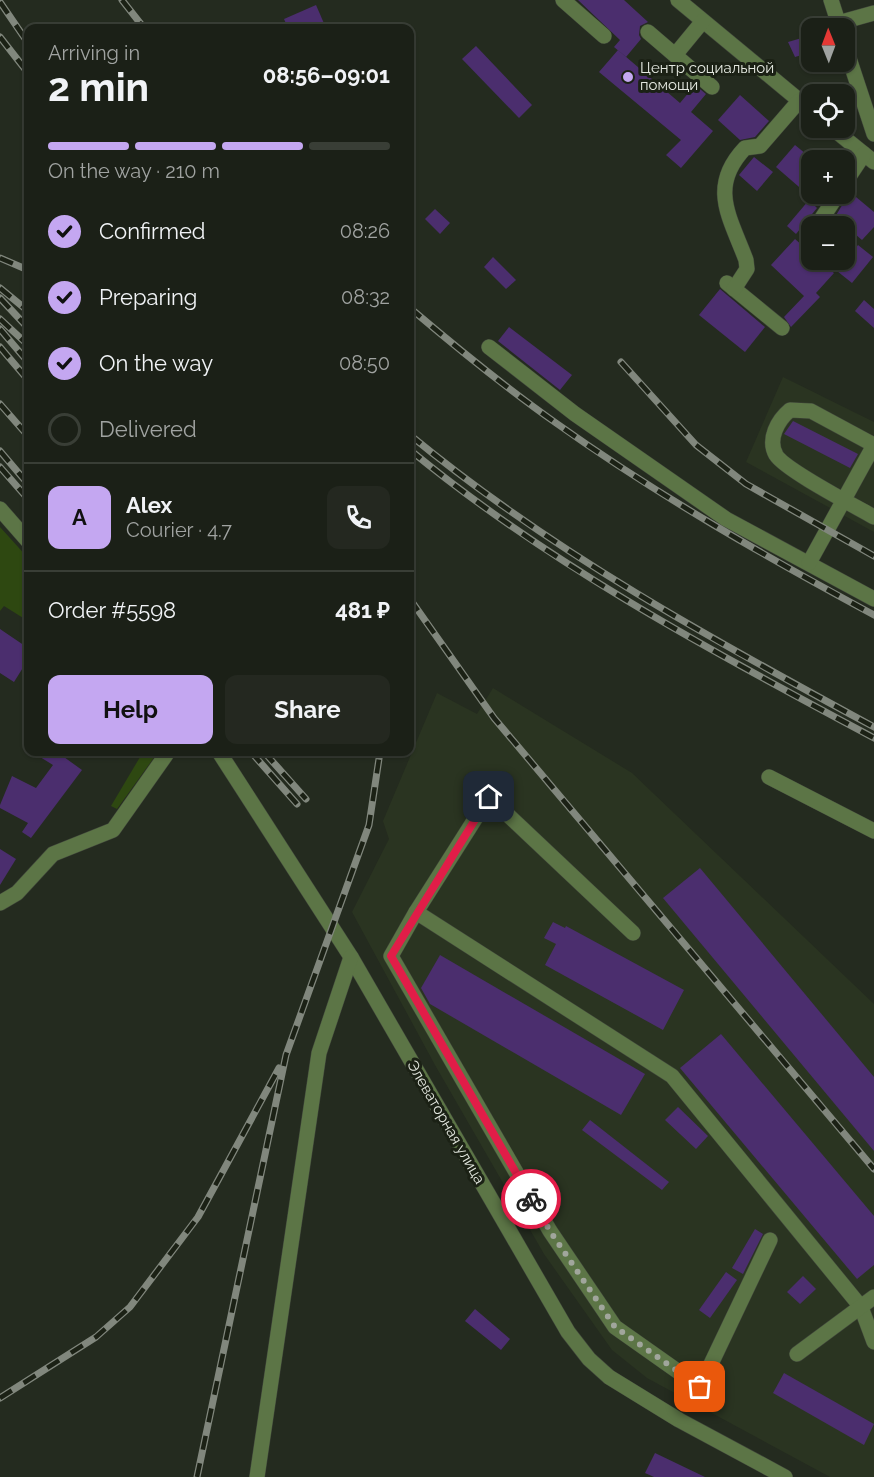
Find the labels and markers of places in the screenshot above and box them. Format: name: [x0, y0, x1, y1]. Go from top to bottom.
place label: Центр социальной помощи: [640, 59, 774, 94]
marker: Центр социальной помощи: [621, 70, 635, 84]
pin: [463, 771, 514, 822]
pin: [674, 1361, 725, 1412]

